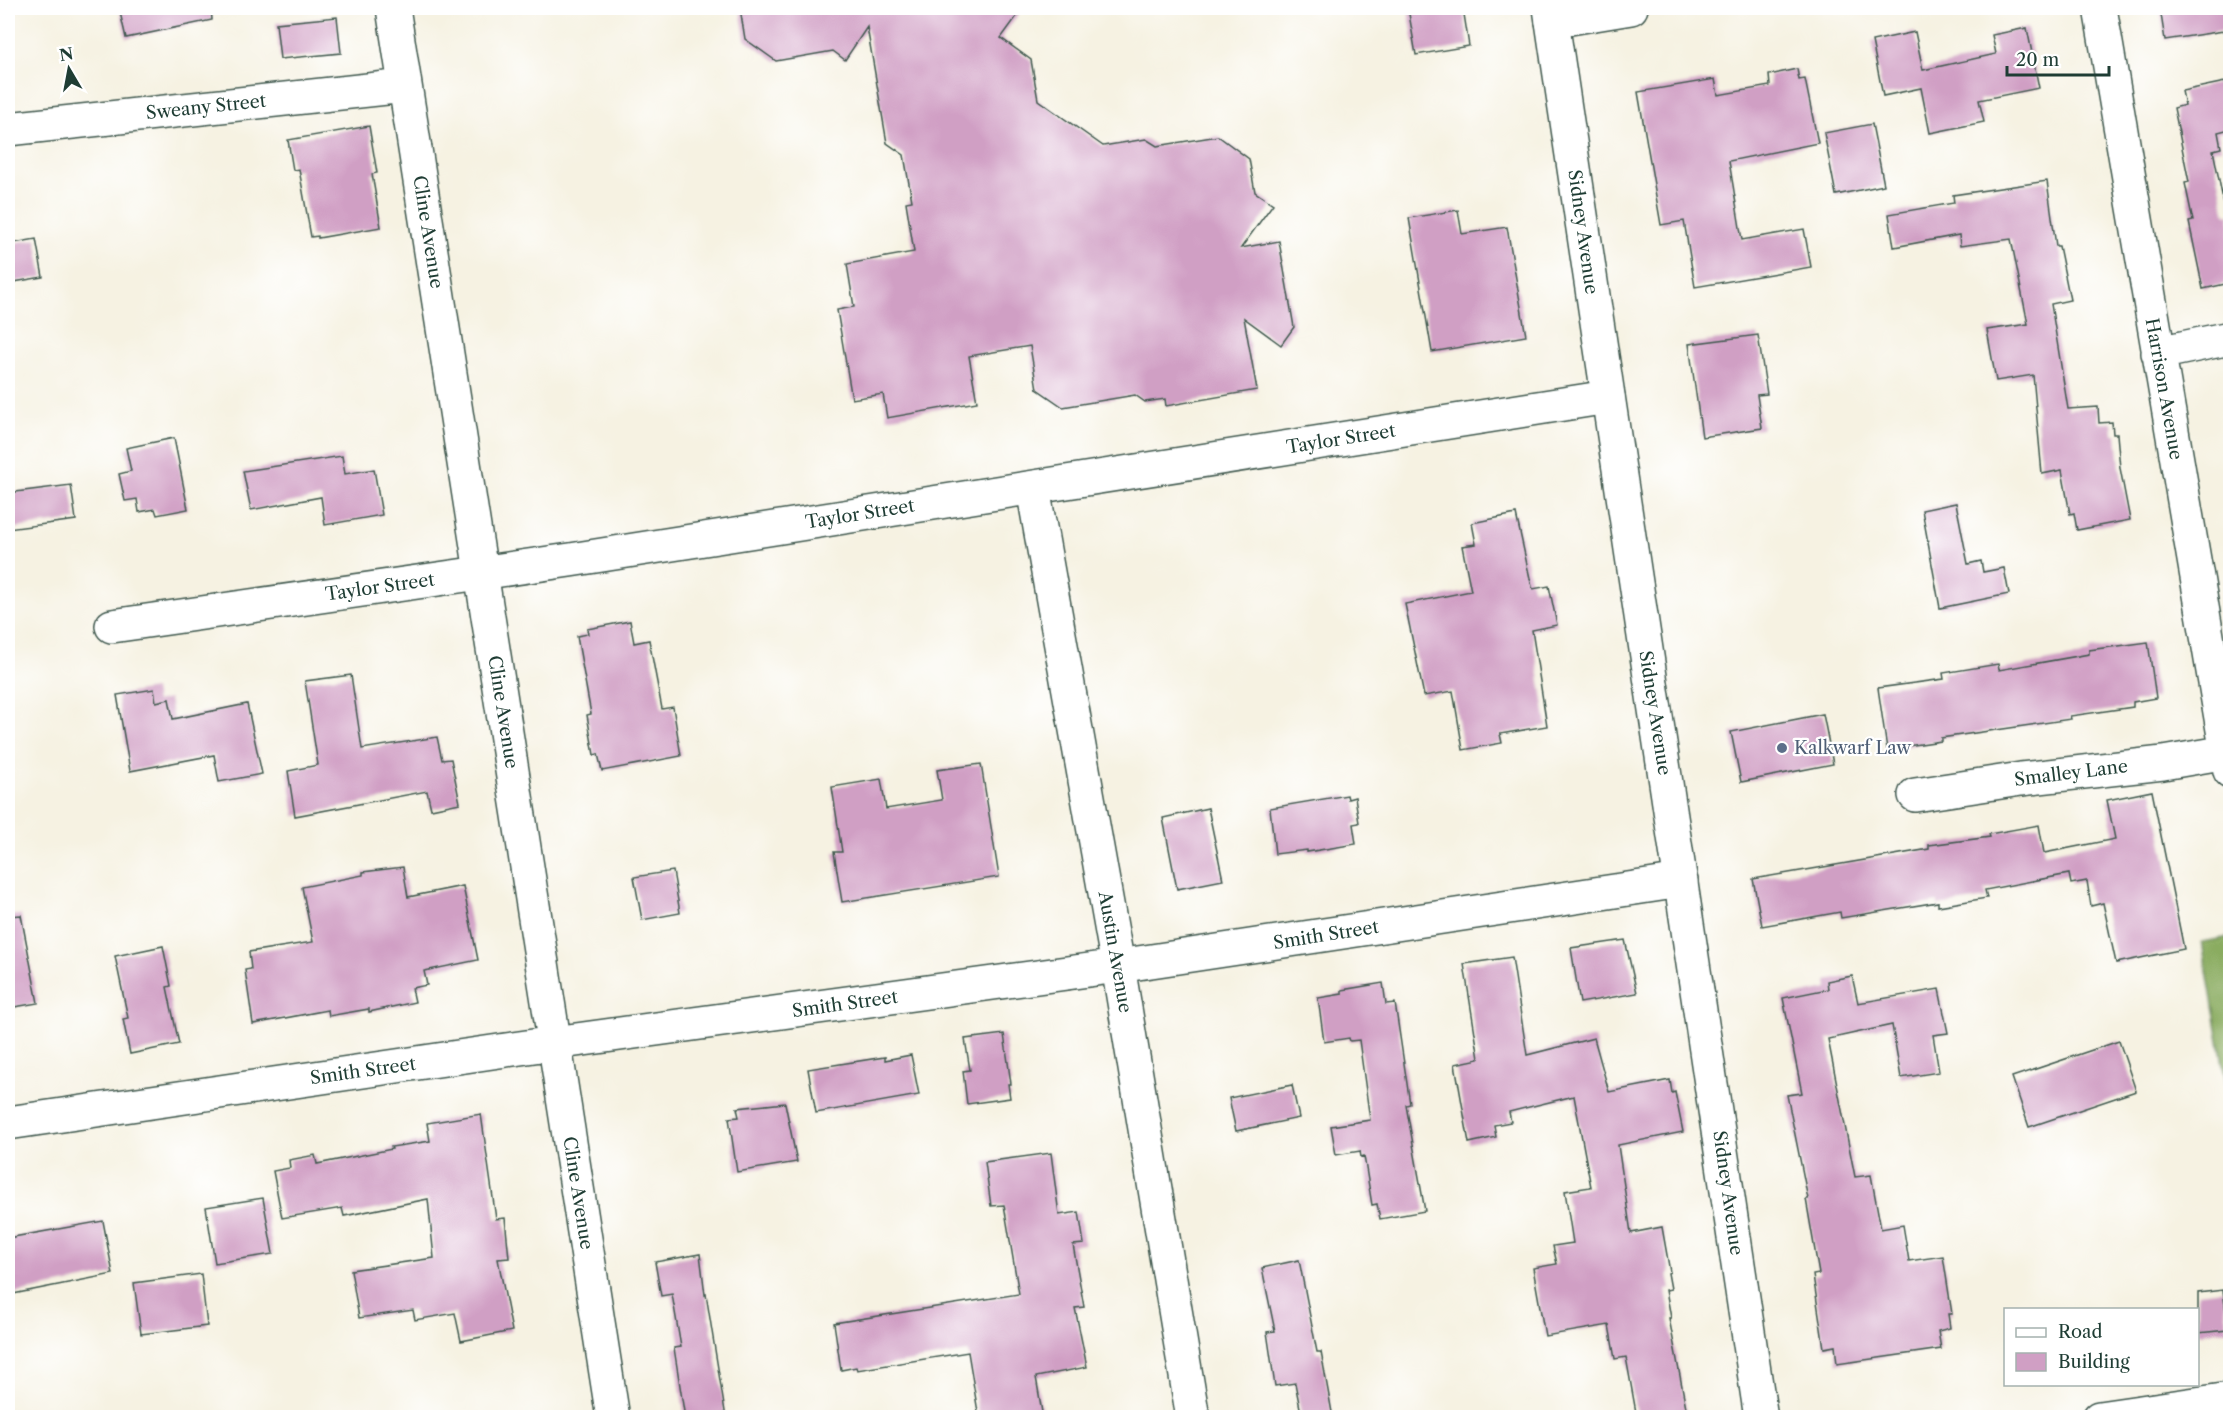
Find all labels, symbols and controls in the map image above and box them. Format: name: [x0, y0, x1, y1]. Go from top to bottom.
north arrow: [39, 39, 99, 99]
scale bar: [2007, 39, 2109, 77]
text: N: [58, 43, 75, 65]
text: 20 m: [2016, 49, 2060, 71]
street label: Sweany Street: [145, 90, 268, 124]
street label: Sidney Avenue: [1563, 168, 1603, 296]
street label: Cline Avenue: [408, 174, 448, 290]
street label: Harrison Avenue: [2141, 316, 2187, 462]
street label: Taylor Street: [1285, 419, 1398, 458]
street label: Taylor Street: [804, 494, 917, 533]
street label: Taylor Street: [324, 568, 437, 606]
street label: Sidney Avenue: [1634, 649, 1676, 777]
street label: Cline Avenue: [483, 654, 523, 770]
place label: Kalkwarf Law: [1794, 737, 1912, 759]
marker: Kalkwarf Law: [1775, 741, 1789, 755]
street label: Smalley Lane: [2013, 755, 2129, 791]
street label: Austin Avenue: [1093, 889, 1137, 1015]
street label: Smith Street: [1272, 916, 1381, 954]
street label: Smith Street: [791, 986, 900, 1022]
street label: Smith Street: [309, 1053, 418, 1089]
street label: Sidney Avenue: [1708, 1129, 1748, 1257]
street label: Cline Avenue: [558, 1135, 598, 1251]
legend: [2004, 1308, 2199, 1386]
text: Road: [2058, 1321, 2103, 1343]
text: Building: [2058, 1351, 2130, 1373]

